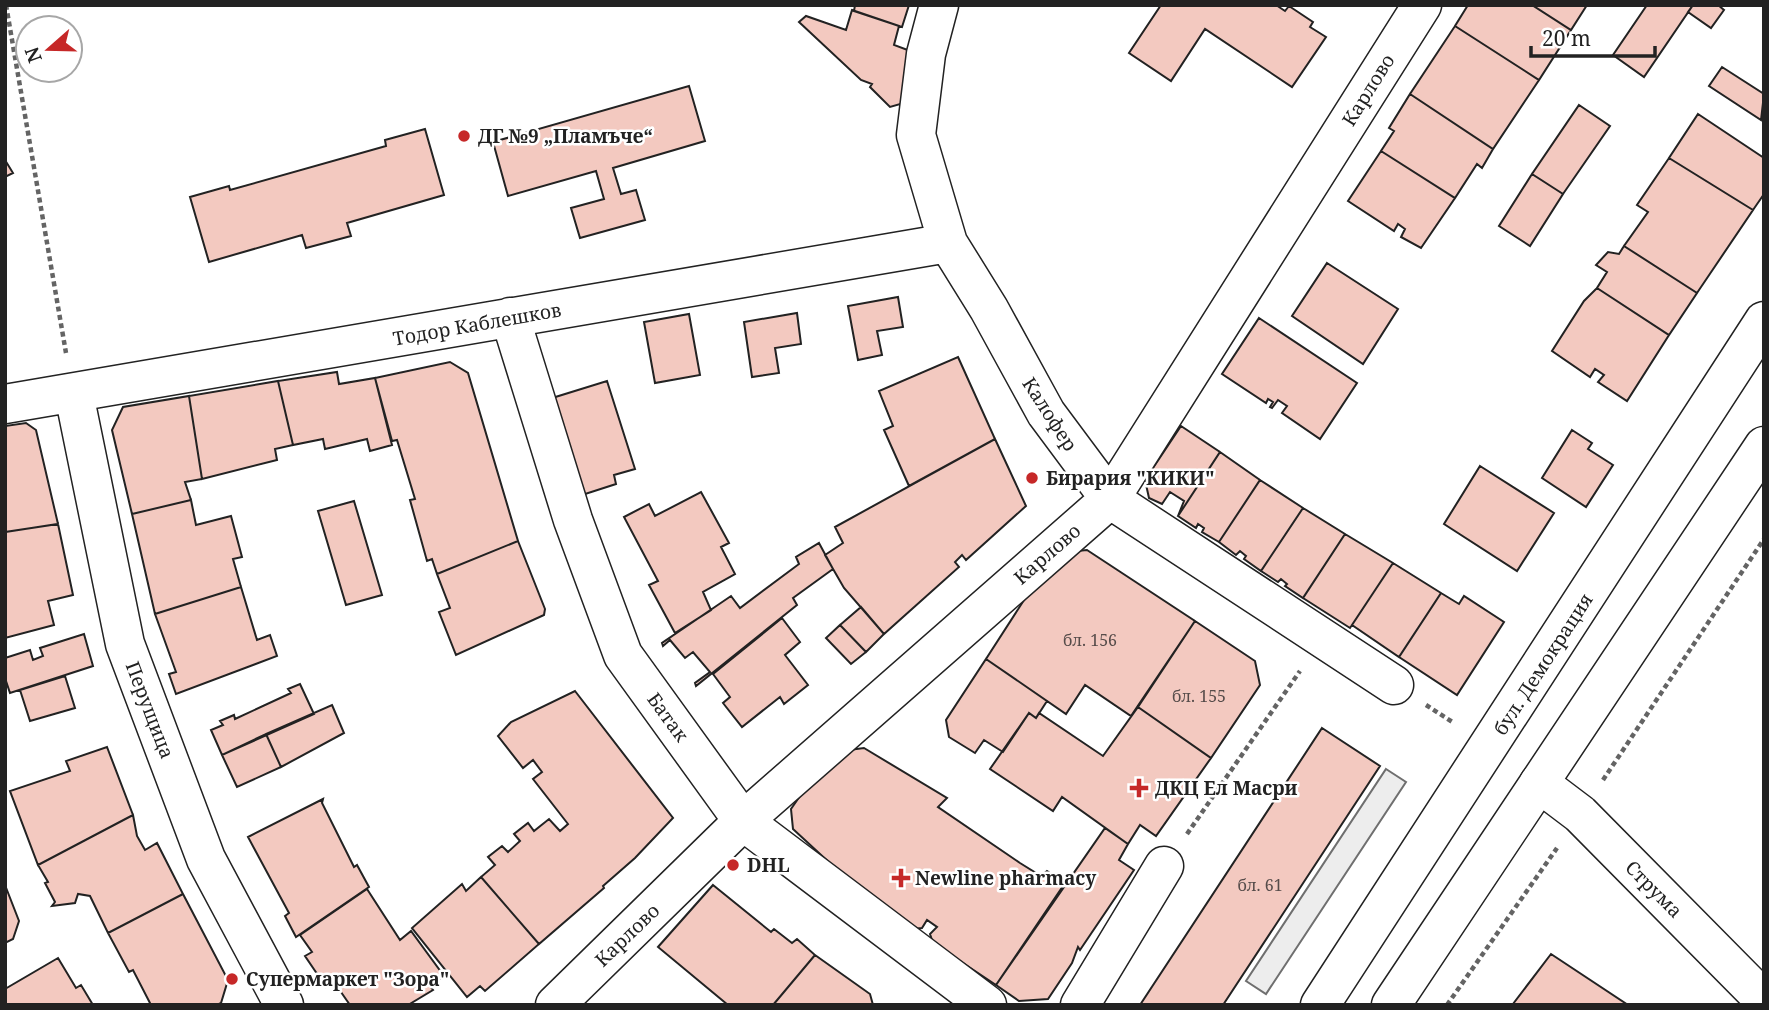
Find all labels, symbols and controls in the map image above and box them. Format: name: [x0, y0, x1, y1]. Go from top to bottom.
north arrow: [14, 14, 84, 84]
scale bar: [1531, 14, 1655, 58]
text: 20 m: [1542, 24, 1591, 52]
text: N: [18, 43, 48, 66]
street label: Карлово: [1336, 49, 1400, 131]
place label: ДГ №9 „Пламъче“: [478, 123, 653, 149]
marker: ДГ №9 „Пламъче“: [456, 128, 472, 144]
street label: Тодор Каблешков: [391, 296, 563, 352]
street label: Калофер: [1017, 372, 1083, 456]
place label: Бирария "КИКИ": [1046, 465, 1215, 491]
marker: Бирария "КИКИ": [1024, 470, 1040, 486]
street label: Карлово: [1008, 518, 1086, 590]
street label: бул. Демокрация: [1487, 588, 1599, 740]
house number: бл. 156: [1063, 629, 1117, 651]
street label: Перущица: [120, 658, 180, 762]
house number: бл. 155: [1172, 685, 1226, 707]
street label: Батак: [641, 687, 695, 747]
place label: ДКЦ Ел Масри: [1155, 775, 1298, 801]
marker: ДКЦ Ел Масри: [1129, 778, 1149, 798]
place label: DHL: [747, 852, 790, 878]
street label: Струма: [1620, 855, 1688, 923]
marker: DHL: [725, 857, 741, 873]
place label: Newline pharmacy: [915, 865, 1096, 891]
marker: Newline pharmacy: [893, 870, 909, 886]
house number: бл. 61: [1237, 874, 1283, 896]
street label: Карлово: [589, 898, 665, 972]
place label: Супермаркет "Зора": [246, 966, 450, 992]
marker: Супермаркет "Зора": [224, 971, 240, 987]

